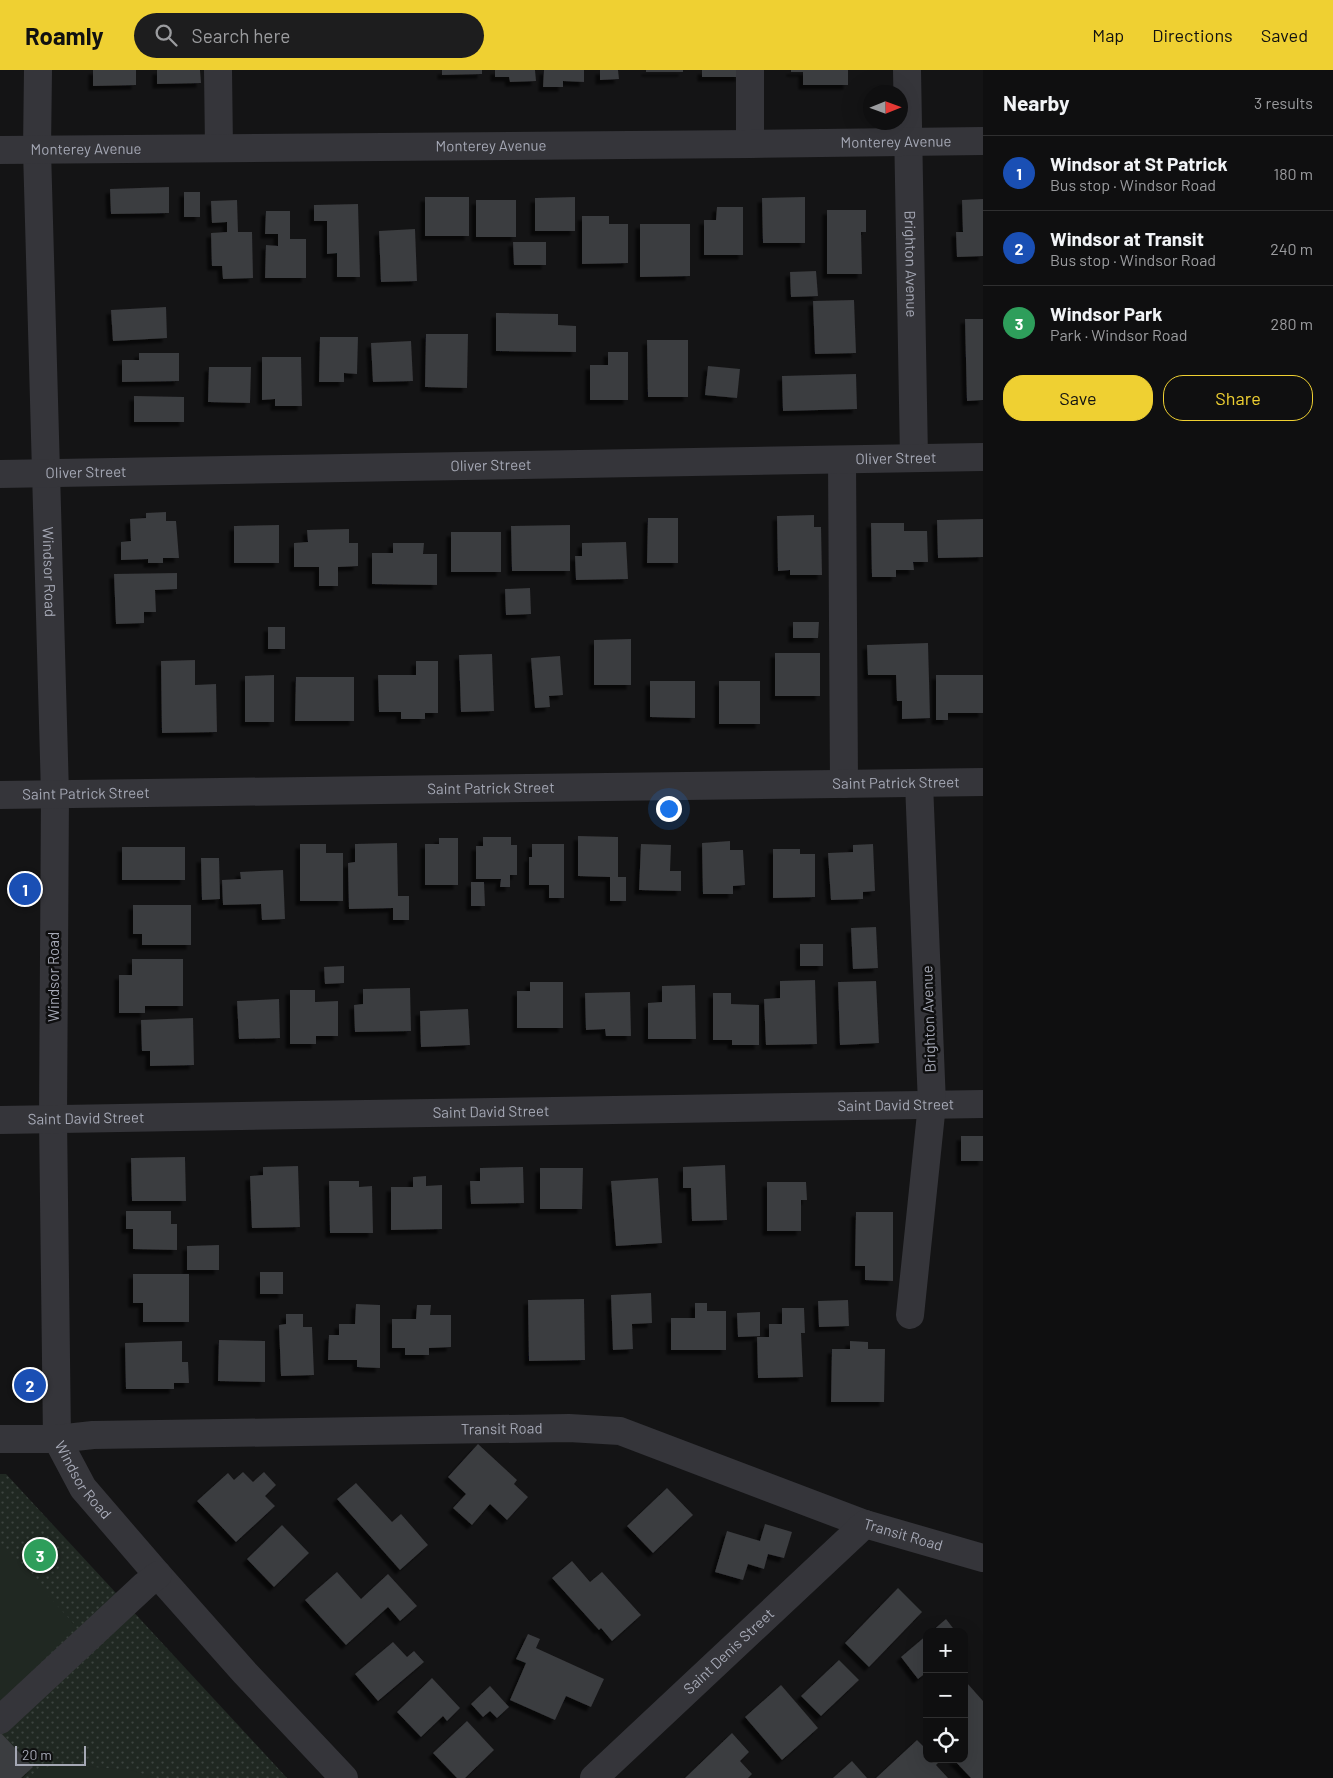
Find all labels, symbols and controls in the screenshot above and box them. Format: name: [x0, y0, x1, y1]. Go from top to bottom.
search box: [134, 13, 484, 58]
text: Roamly: [25, 21, 104, 50]
icon: search: [152, 21, 180, 49]
text: Search here: [192, 24, 290, 47]
text: Map: [1092, 24, 1124, 46]
text: Directions: [1152, 24, 1233, 46]
text: Saved: [1261, 24, 1308, 46]
north arrow: [863, 85, 908, 130]
text: Nearby: [1003, 90, 1069, 115]
text: 3 results: [1254, 93, 1313, 112]
street label: Monterey Avenue: [840, 131, 952, 151]
street label: Monterey Avenue: [435, 136, 547, 155]
street label: Monterey Avenue: [30, 139, 142, 158]
text: Windsor at St Patrick: [1050, 152, 1228, 175]
text: 1: [1016, 164, 1022, 183]
text: 180 m: [1274, 164, 1313, 183]
text: Bus stop · Windsor Road: [1050, 175, 1216, 194]
street label: Brighton Avenue: [902, 210, 921, 318]
text: Windsor at Transit: [1050, 227, 1204, 250]
text: 2: [1015, 239, 1023, 258]
text: 240 m: [1270, 239, 1313, 258]
text: Bus stop · Windsor Road: [1050, 250, 1216, 269]
text: Windsor Park: [1050, 302, 1162, 325]
text: 3: [1015, 314, 1023, 333]
text: 280 m: [1271, 314, 1313, 333]
text: Park · Windsor Road: [1050, 325, 1187, 344]
button: Save: [1003, 375, 1153, 421]
button: Share: [1163, 375, 1313, 421]
street label: Oliver Street: [855, 448, 936, 467]
street label: Oliver Street: [450, 455, 532, 474]
street label: Oliver Street: [45, 462, 127, 481]
street label: Windsor Road: [40, 526, 60, 617]
street label: Saint Patrick Street: [832, 772, 960, 792]
street label: Saint Patrick Street: [427, 778, 555, 797]
street label: Saint Patrick Street: [22, 783, 150, 803]
your location: [656, 796, 682, 822]
pin: 1: [9, 870, 41, 908]
street label: Windsor Road: [44, 932, 62, 1022]
street label: Brighton Avenue: [917, 965, 939, 1073]
street label: Saint David Street: [837, 1094, 954, 1114]
street label: Saint David Street: [432, 1101, 549, 1121]
street label: Saint David Street: [27, 1108, 144, 1128]
pin: 2: [14, 1366, 46, 1404]
street label: Transit Road: [461, 1418, 543, 1438]
street label: Windsor Road: [52, 1437, 116, 1522]
street label: Transit Road: [862, 1514, 945, 1554]
pin: 3: [24, 1536, 56, 1574]
street label: Saint Denis Street: [679, 1604, 777, 1697]
map controls: [923, 1628, 968, 1763]
button: +: [923, 1628, 968, 1673]
button: −: [923, 1673, 968, 1718]
button: locate: [923, 1718, 968, 1763]
scale bar: [15, 1743, 86, 1766]
text: 20 m: [22, 1746, 52, 1763]

